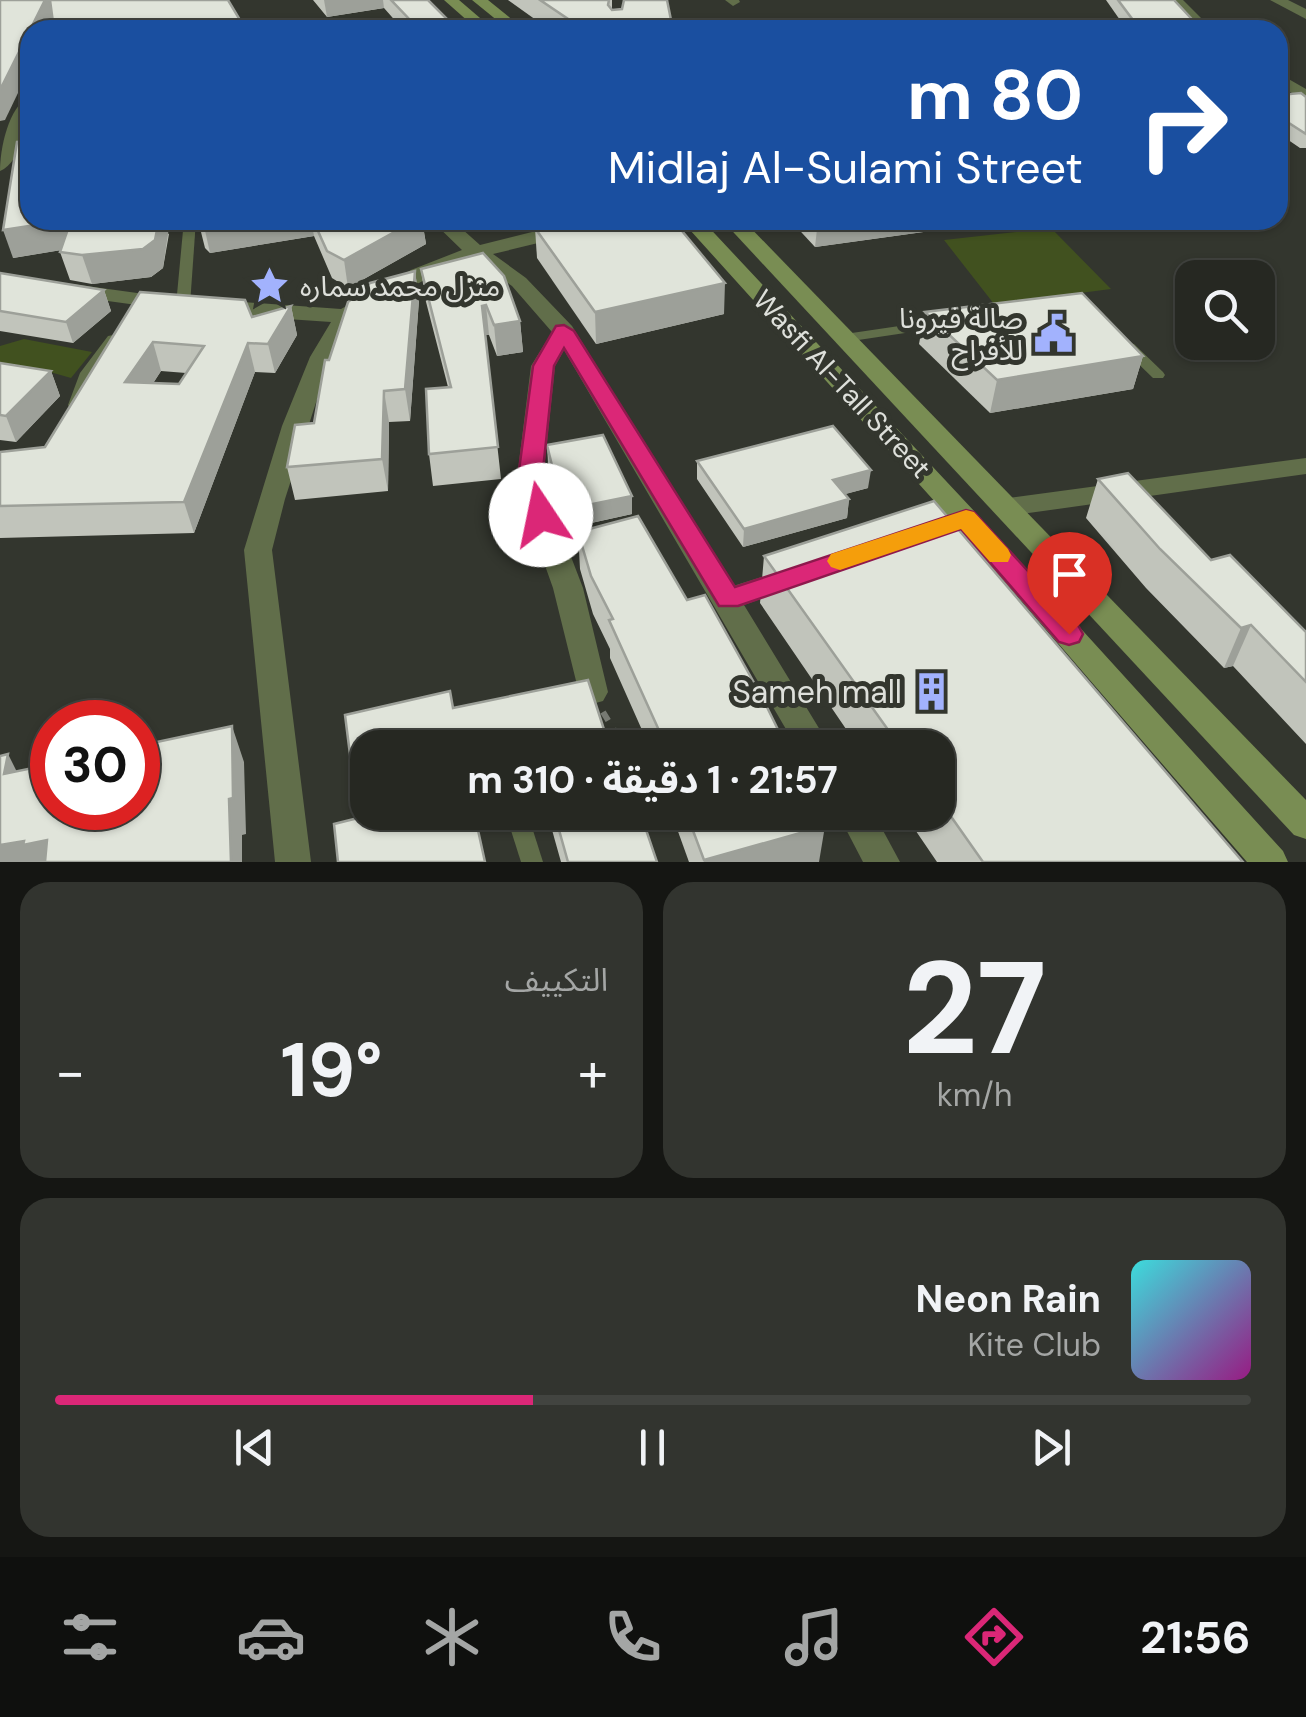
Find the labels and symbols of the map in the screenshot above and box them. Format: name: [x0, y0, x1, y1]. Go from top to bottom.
place icon: منزل محمد سماره: [249, 265, 291, 307]
place label: منزل محمد سماره: [300, 268, 500, 305]
street label: Wasfi Al-Tall Street: [745, 282, 939, 486]
place label: صالة فيرونا للأفراح: [899, 300, 1023, 371]
public building icon: صالة فيرونا للأفراح: [1032, 313, 1074, 355]
position arrow: [489, 463, 593, 567]
pin: [1027, 532, 1112, 635]
place label: Sameh mall: [732, 671, 902, 713]
building icon: Sameh mall: [911, 671, 953, 713]
speed limit sign: 30: [30, 700, 160, 830]

